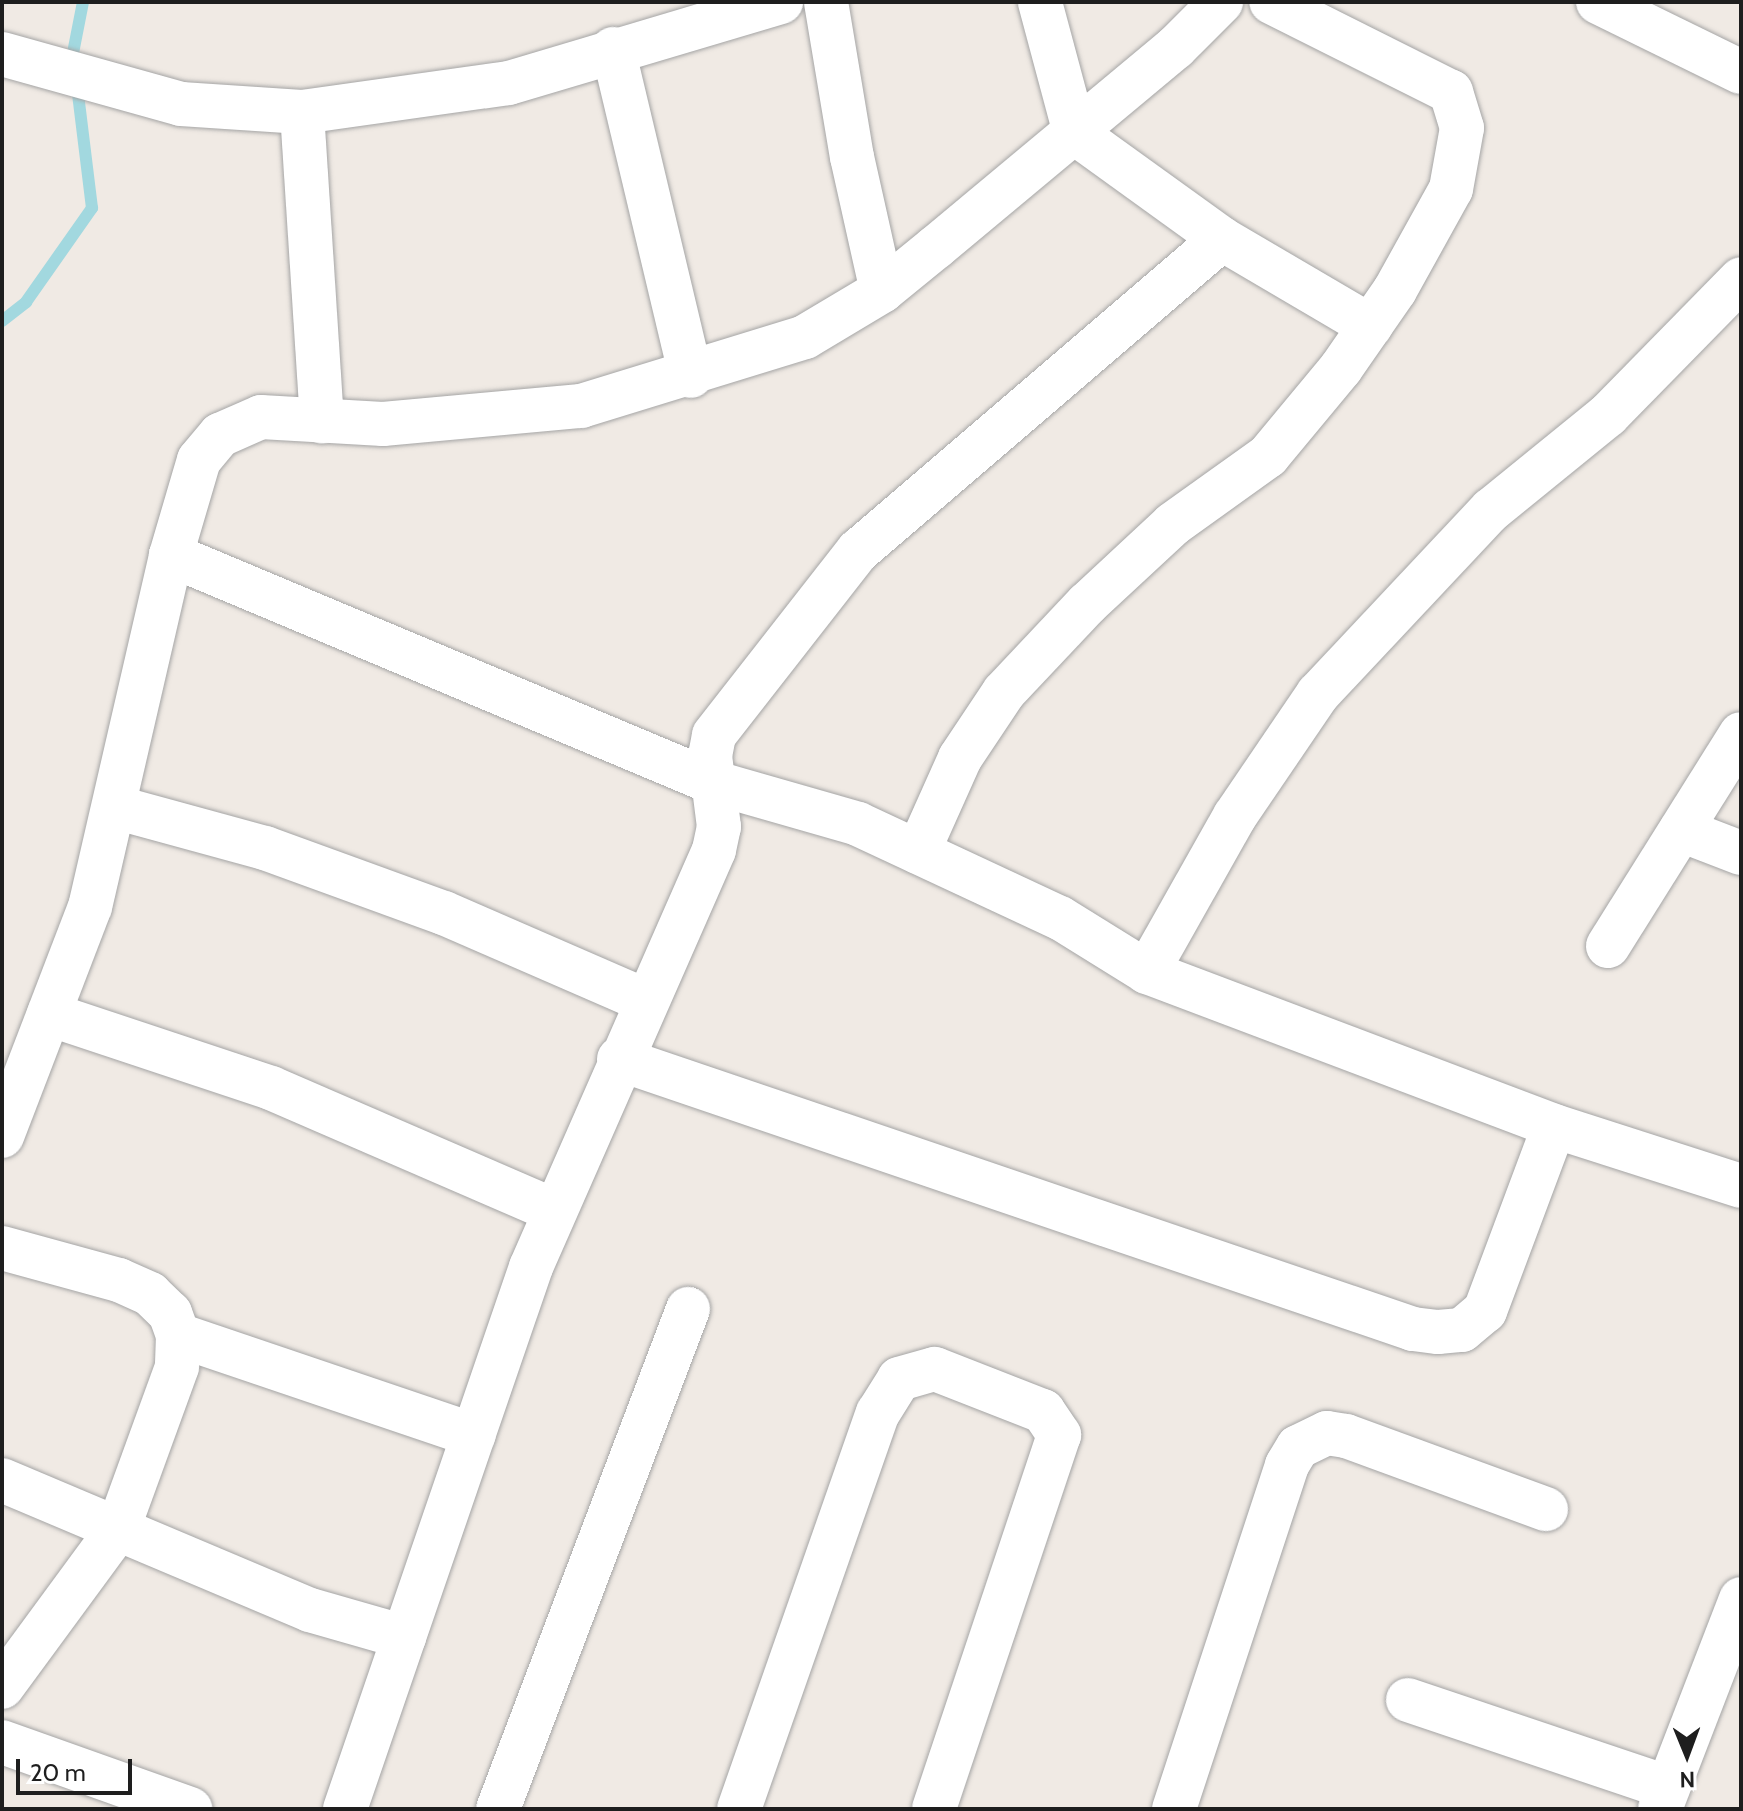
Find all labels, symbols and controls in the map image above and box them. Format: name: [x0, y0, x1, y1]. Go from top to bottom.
north arrow: [1647, 1715, 1727, 1795]
scale bar: [20, 1743, 136, 1793]
text: 20 m: [30, 1758, 86, 1787]
text: N: [1679, 1766, 1695, 1793]

